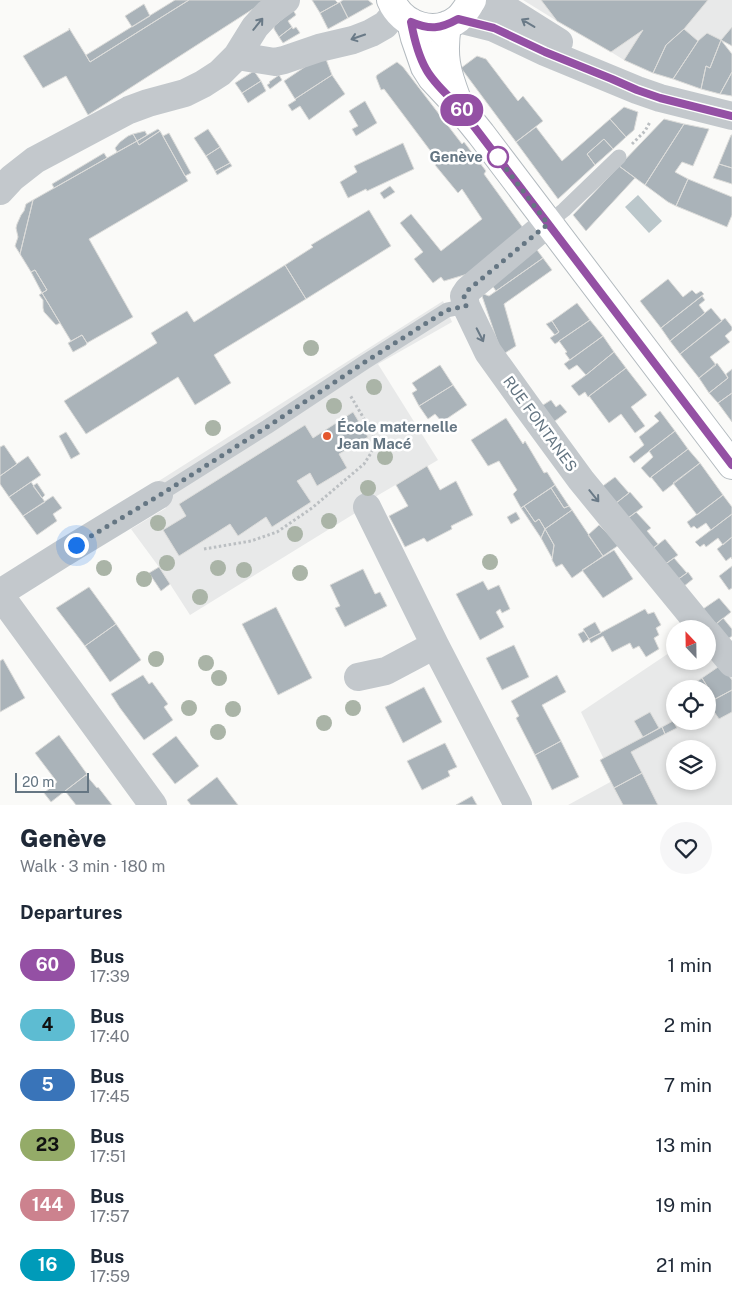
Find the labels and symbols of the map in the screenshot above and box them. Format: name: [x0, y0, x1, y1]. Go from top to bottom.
one-way arrow: [521, 17, 535, 27]
one-way arrow: [253, 18, 264, 31]
one-way arrow: [350, 33, 366, 43]
line badge: 60: [440, 94, 484, 126]
marker: Genève: [487, 146, 509, 168]
place label: Genève: [429, 148, 483, 165]
one-way arrow: [476, 327, 485, 342]
street label: RUE FONTANES: [500, 373, 581, 475]
place label: École maternelle Jean Macé: [337, 418, 458, 452]
marker: École maternelle Jean Macé: [321, 430, 333, 442]
one-way arrow: [588, 489, 599, 502]
your location: [64, 533, 89, 558]
north arrow: [666, 620, 716, 670]
scale bar: [15, 770, 89, 793]

